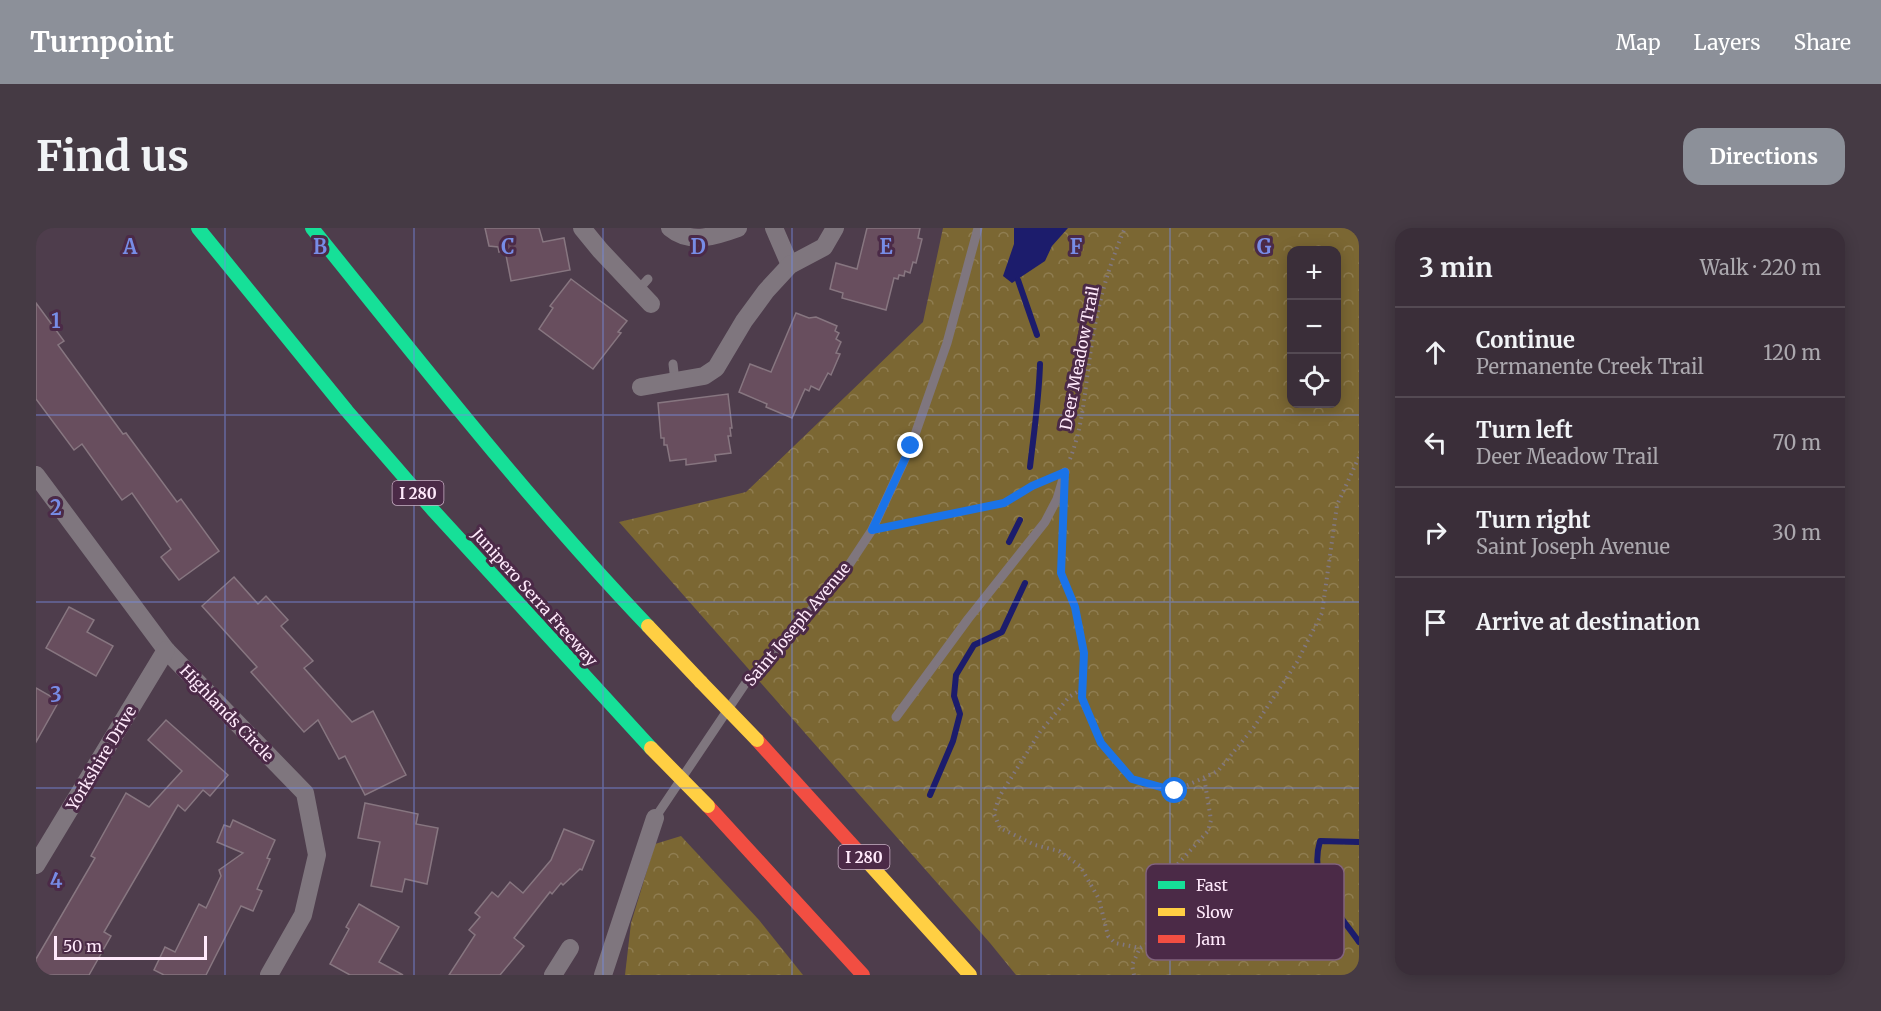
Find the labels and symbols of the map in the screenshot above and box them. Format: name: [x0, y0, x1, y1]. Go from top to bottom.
text: A: [122, 234, 138, 259]
text: B: [313, 234, 327, 259]
text: C: [501, 234, 515, 259]
text: D: [690, 234, 706, 259]
text: E: [879, 234, 893, 259]
text: F: [1070, 234, 1083, 259]
text: G: [1257, 234, 1272, 259]
street label: Deer Meadow Trail: [1055, 284, 1103, 432]
text: 1: [51, 308, 61, 333]
route end: [897, 432, 923, 458]
road number: I 280: [392, 481, 443, 505]
text: 2: [50, 495, 62, 520]
street label: Junipero Serra Freeway: [467, 523, 603, 671]
street label: Saint Joseph Avenue: [739, 558, 855, 690]
street label: Highlands Circle: [176, 660, 278, 766]
text: 3: [50, 682, 62, 707]
street label: Yorkshire Drive: [61, 702, 140, 815]
route start: [1161, 777, 1187, 803]
road number: I 280: [838, 845, 890, 869]
legend: [1146, 864, 1344, 960]
text: 4: [50, 868, 63, 893]
text: Fast: [1196, 875, 1229, 895]
text: Slow: [1196, 902, 1234, 922]
text: Jam: [1195, 929, 1226, 949]
scale bar: [54, 933, 207, 960]

